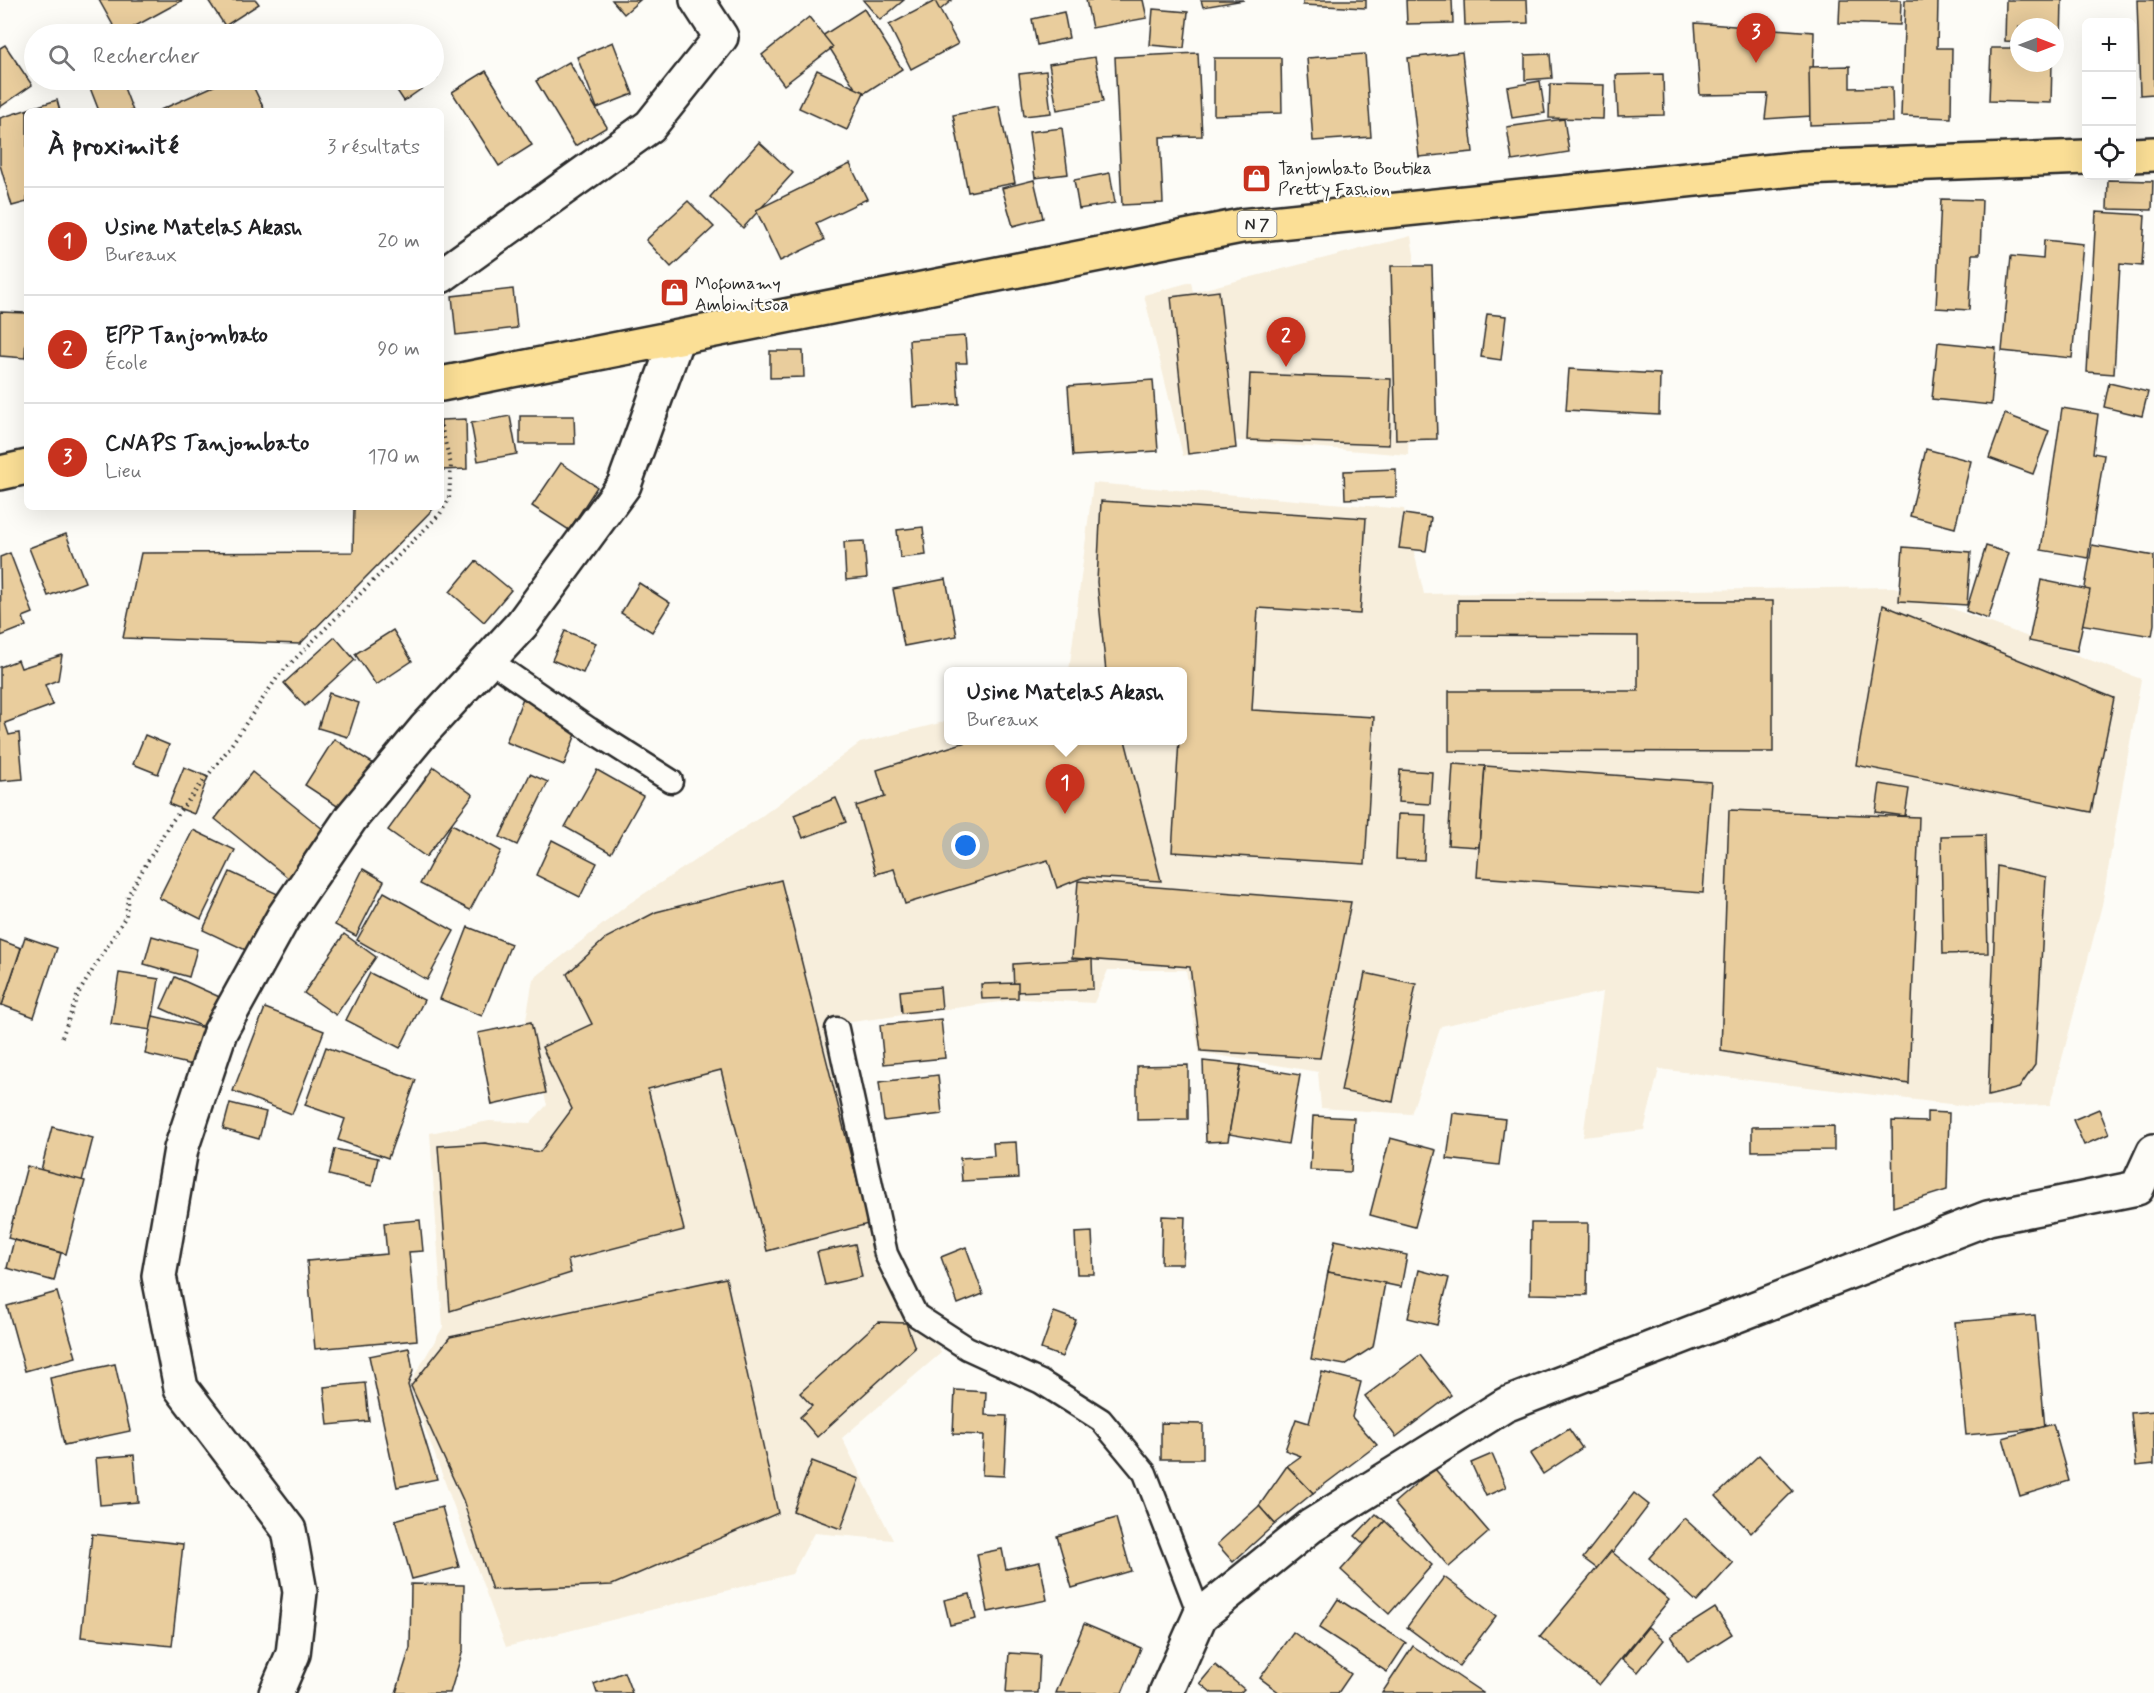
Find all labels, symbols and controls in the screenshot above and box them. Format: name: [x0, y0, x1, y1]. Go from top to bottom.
pin: 3: [1736, 14, 1776, 63]
north arrow: [2010, 18, 2064, 72]
map controls: [2082, 18, 2136, 180]
button: +: [2082, 18, 2136, 72]
search box: [24, 24, 444, 90]
icon: search: [45, 41, 78, 74]
text: Rechercher: [93, 43, 200, 71]
button: −: [2082, 72, 2136, 126]
button: locate: [2082, 126, 2136, 180]
text: À proximité: [48, 130, 179, 164]
text: 3 résultats: [327, 134, 420, 161]
place label: Tanjombato Boutika Pretty Fashion: [1278, 157, 1432, 202]
shop icon: Tanjombato Boutika Pretty Fashion: [1241, 162, 1273, 194]
road number: N 7: [1238, 211, 1276, 237]
text: Usine Matelas Akash: [105, 214, 303, 242]
text: 1: [63, 228, 72, 255]
text: 20 m: [377, 228, 420, 255]
text: Bureaux: [105, 242, 177, 269]
place label: Mofomamy Ambinitsoa: [695, 272, 789, 317]
shop icon: Mofomamy Ambinitsoa: [658, 277, 690, 309]
pin: 2: [1266, 318, 1306, 367]
text: EPP Tanjombato: [105, 322, 268, 350]
text: 2: [63, 336, 72, 363]
text: 90 m: [377, 336, 420, 363]
text: École: [105, 350, 148, 377]
text: CNAPS Tanjombato: [105, 430, 309, 458]
text: 3: [63, 444, 72, 471]
text: 170 m: [368, 444, 420, 471]
text: Lieu: [105, 458, 142, 485]
popup: [944, 667, 1187, 745]
text: Usine Matelas Akash: [967, 679, 1164, 707]
text: Bureaux: [967, 707, 1039, 734]
pin: 1: [1046, 764, 1084, 814]
your location: [951, 831, 980, 860]

